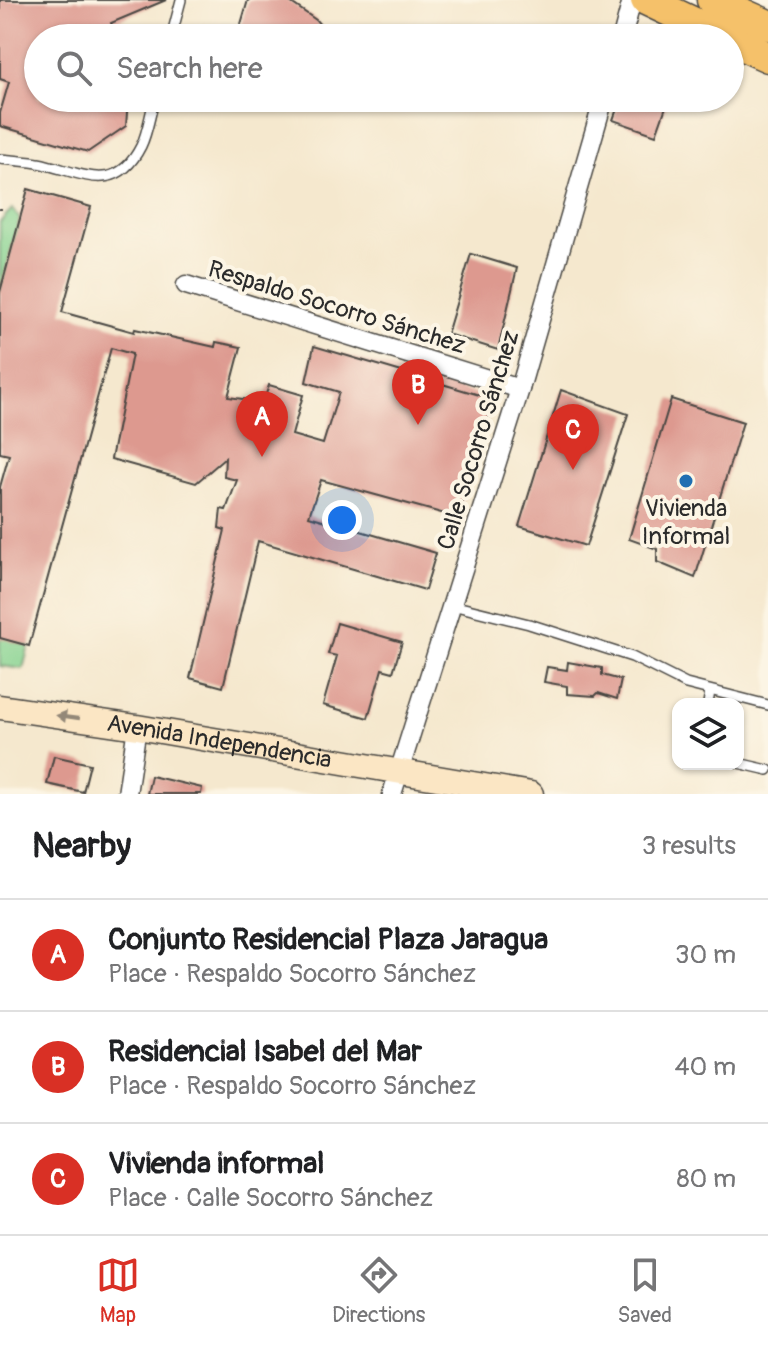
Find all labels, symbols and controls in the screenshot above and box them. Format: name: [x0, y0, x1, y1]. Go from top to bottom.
search box: [24, 24, 744, 112]
icon: search: [52, 46, 96, 90]
text: Search here: [116, 50, 263, 87]
street label: Respaldo Socorro Sánchez: [205, 255, 469, 360]
street label: Calle Socorro Sánchez: [431, 327, 526, 553]
pin: B: [392, 359, 444, 425]
pin: A: [236, 391, 288, 457]
pin: C: [547, 404, 599, 470]
marker: Vivienda Informal: [677, 472, 695, 490]
place label: Vivienda Informal: [642, 494, 730, 551]
your location: [322, 500, 362, 540]
map controls: [672, 698, 744, 770]
button: layers: [672, 698, 744, 770]
street label: Avenida Independencia: [105, 709, 334, 775]
one-way arrow: [55, 710, 80, 723]
text: Nearby: [32, 825, 131, 868]
text: 3 results: [642, 830, 736, 862]
text: Conjunto Residencial Plaza Jaragua: [108, 921, 548, 958]
text: A: [50, 939, 66, 971]
text: 30 m: [675, 939, 736, 971]
text: Place · Respaldo Socorro Sánchez: [108, 958, 476, 990]
text: Residencial Isabel del Mar: [108, 1033, 422, 1070]
text: B: [51, 1051, 65, 1083]
text: 40 m: [674, 1051, 736, 1083]
text: Place · Respaldo Socorro Sánchez: [108, 1070, 476, 1102]
text: Vivienda informal: [108, 1145, 324, 1182]
text: C: [50, 1163, 66, 1195]
text: 80 m: [676, 1163, 736, 1195]
text: Place · Calle Socorro Sánchez: [108, 1182, 433, 1214]
tab: Map: [96, 1253, 140, 1329]
tab: Directions: [332, 1253, 425, 1329]
tab: Saved: [617, 1253, 672, 1329]

